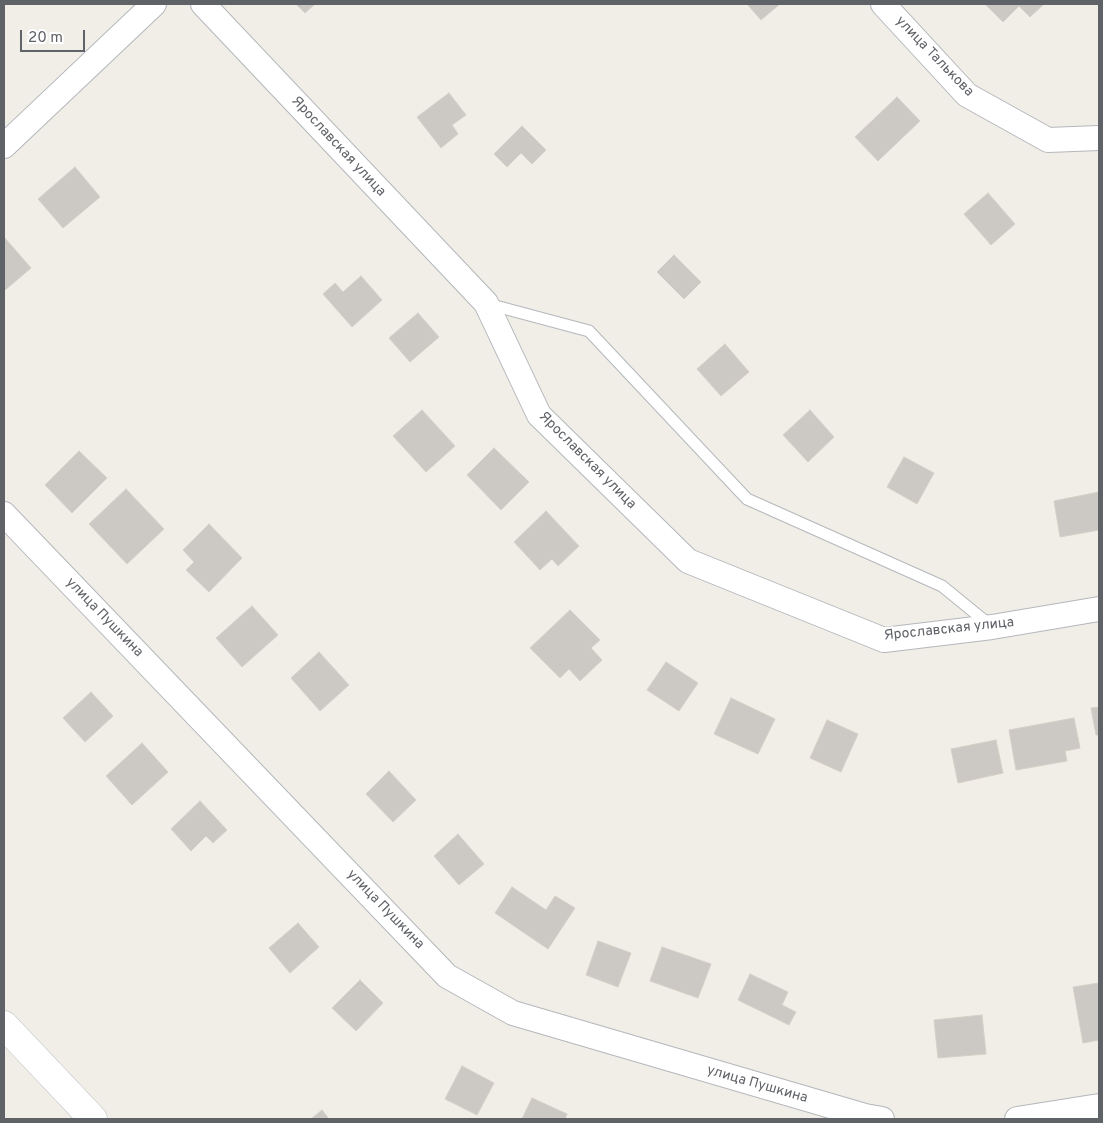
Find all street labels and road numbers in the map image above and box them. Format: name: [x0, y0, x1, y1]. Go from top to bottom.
street label: улица Талькова: [891, 13, 977, 101]
street label: Ярославская улица: [287, 93, 389, 201]
street label: Ярославская улица: [535, 409, 639, 513]
street label: улица Пушкина: [62, 575, 146, 661]
street label: Ярославская улица: [883, 615, 1015, 645]
street label: улица Пушкина: [343, 867, 427, 953]
street label: улица Пушкина: [705, 1063, 809, 1107]

